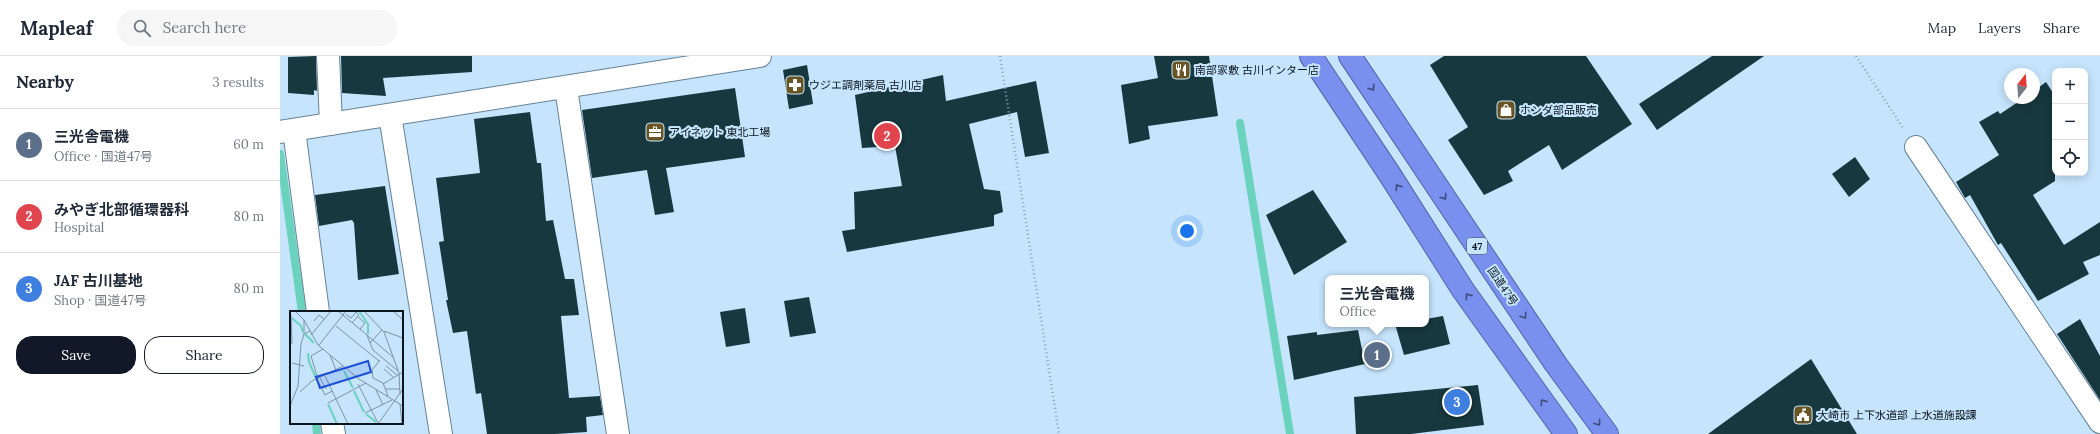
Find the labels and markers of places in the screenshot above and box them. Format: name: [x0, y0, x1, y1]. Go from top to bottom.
restaurant icon: 南部家敷 古川インター店: [1170, 59, 1192, 81]
place label: 南部家敷 古川インター店: [1195, 63, 1319, 77]
pharmacy icon: ウジエ調剤薬局 古川店: [784, 74, 806, 96]
place label: ウジエ調剤薬局 古川店: [809, 78, 922, 92]
shop icon: ホンダ部品販売: [1495, 99, 1517, 121]
place label: ホンダ部品販売: [1520, 103, 1597, 117]
office icon: アイネット 東北工場: [644, 121, 666, 143]
pin: 2: [874, 121, 900, 151]
place label: アイネット 東北工場: [669, 125, 770, 139]
pin: 1: [1364, 340, 1390, 370]
pin: 3: [1444, 387, 1470, 417]
public building icon: 大崎市 上下水道部 上水道施設課: [1792, 404, 1814, 426]
place label: 大崎市 上下水道部 上水道施設課: [1817, 408, 1977, 422]

